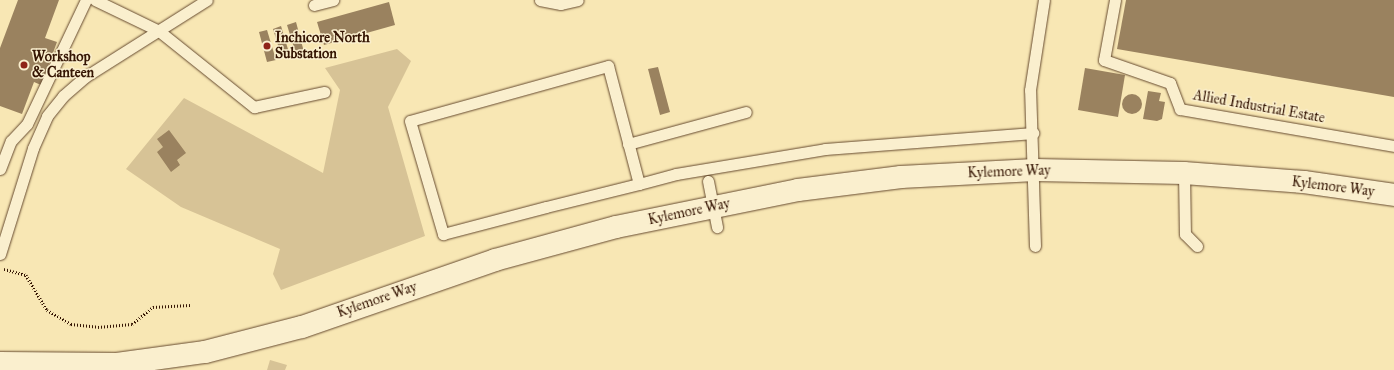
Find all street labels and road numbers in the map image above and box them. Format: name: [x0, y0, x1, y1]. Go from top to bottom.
street label: Allied Industrial Estate: [1192, 87, 1326, 127]
street label: Kylemore Way: [967, 162, 1051, 182]
street label: Kylemore Way: [1291, 174, 1375, 200]
street label: Kylemore Way: [647, 195, 731, 229]
street label: Kylemore Way: [335, 279, 419, 321]

